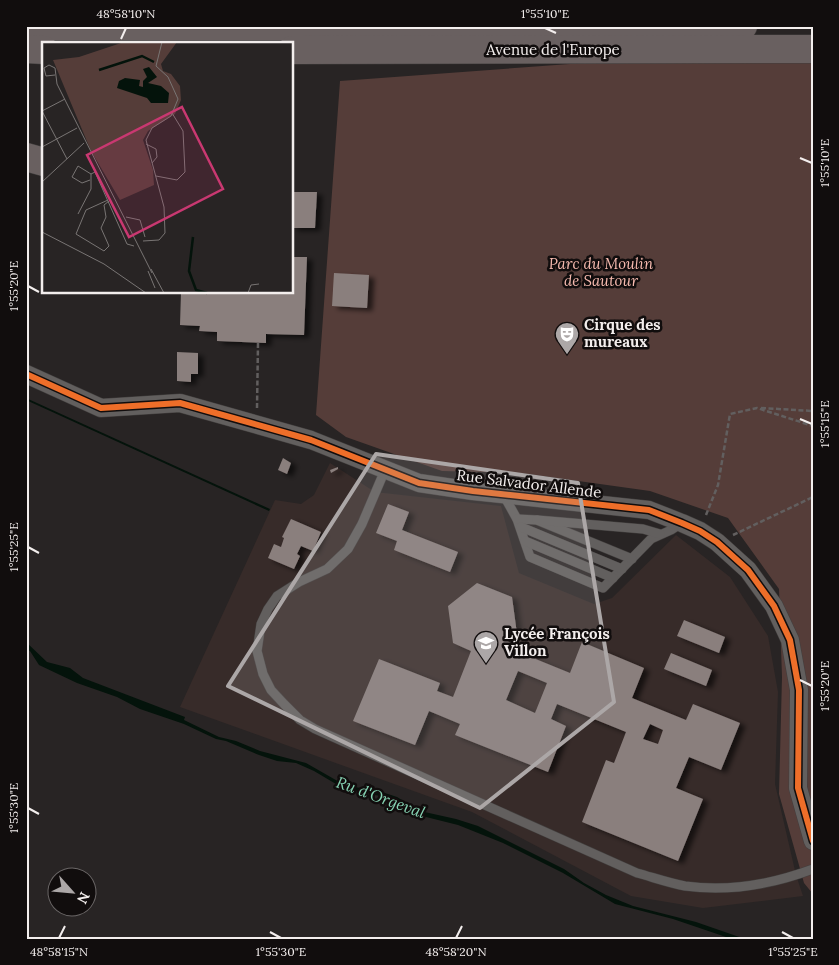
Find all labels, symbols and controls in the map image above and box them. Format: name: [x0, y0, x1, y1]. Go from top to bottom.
text: 48°58'10"N: [96, 6, 156, 21]
text: 1°55'10"E: [521, 6, 569, 21]
street label: Avenue de l'Europe: [485, 40, 620, 59]
inset map: [42, 42, 294, 294]
text: 1°55'10"E: [817, 139, 832, 187]
park label: Parc du Moulin de Sautour: [549, 254, 654, 290]
text: 1°55'20"E: [6, 261, 21, 311]
place label: Cirque des mureaux: [584, 315, 660, 351]
theatre icon: Cirque des mureaux: [554, 321, 580, 355]
text: 1°55'15"E: [817, 400, 832, 448]
street label: Rue Salvador Allende: [455, 465, 603, 502]
text: 1°55'25"E: [6, 522, 21, 572]
place label: Lycée François Villon: [504, 624, 610, 660]
school or university icon: Lycée François Villon: [473, 630, 499, 664]
text: 1°55'20"E: [817, 661, 832, 711]
water label: Ru d'Orgeval: [334, 772, 429, 823]
text: 1°55'30"E: [6, 783, 21, 833]
north arrow: [48, 868, 98, 918]
text: N: [73, 889, 94, 907]
text: 48°58'15"N: [30, 944, 88, 959]
text: 1°55'30"E: [256, 944, 306, 959]
text: 48°58'20"N: [425, 944, 487, 959]
text: 1°55'25"E: [768, 944, 818, 959]

